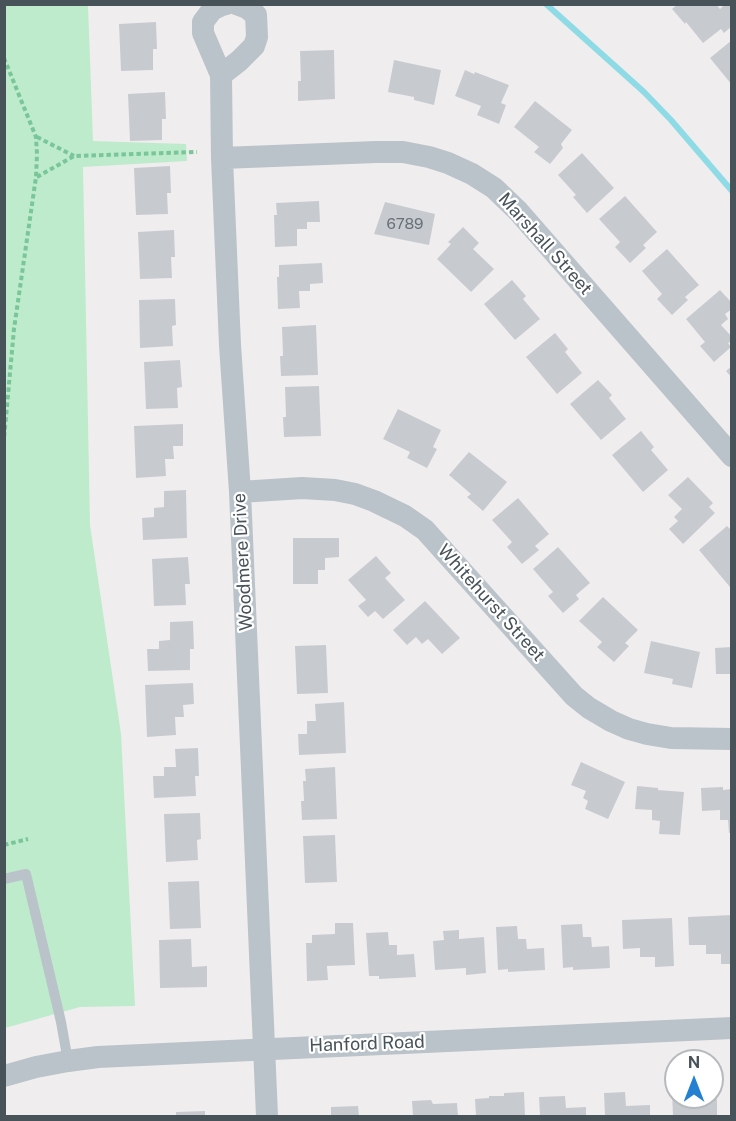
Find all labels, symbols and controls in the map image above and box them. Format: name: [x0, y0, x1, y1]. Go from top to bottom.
street label: Marshall Street: [494, 189, 596, 299]
house number: 6789: [387, 215, 423, 233]
street label: Woodmere Drive: [229, 493, 257, 631]
street label: Whitehurst Street: [433, 540, 549, 666]
street label: Hanford Road: [309, 1031, 425, 1057]
north arrow: [664, 1049, 724, 1109]
text: N: [688, 1053, 700, 1072]

